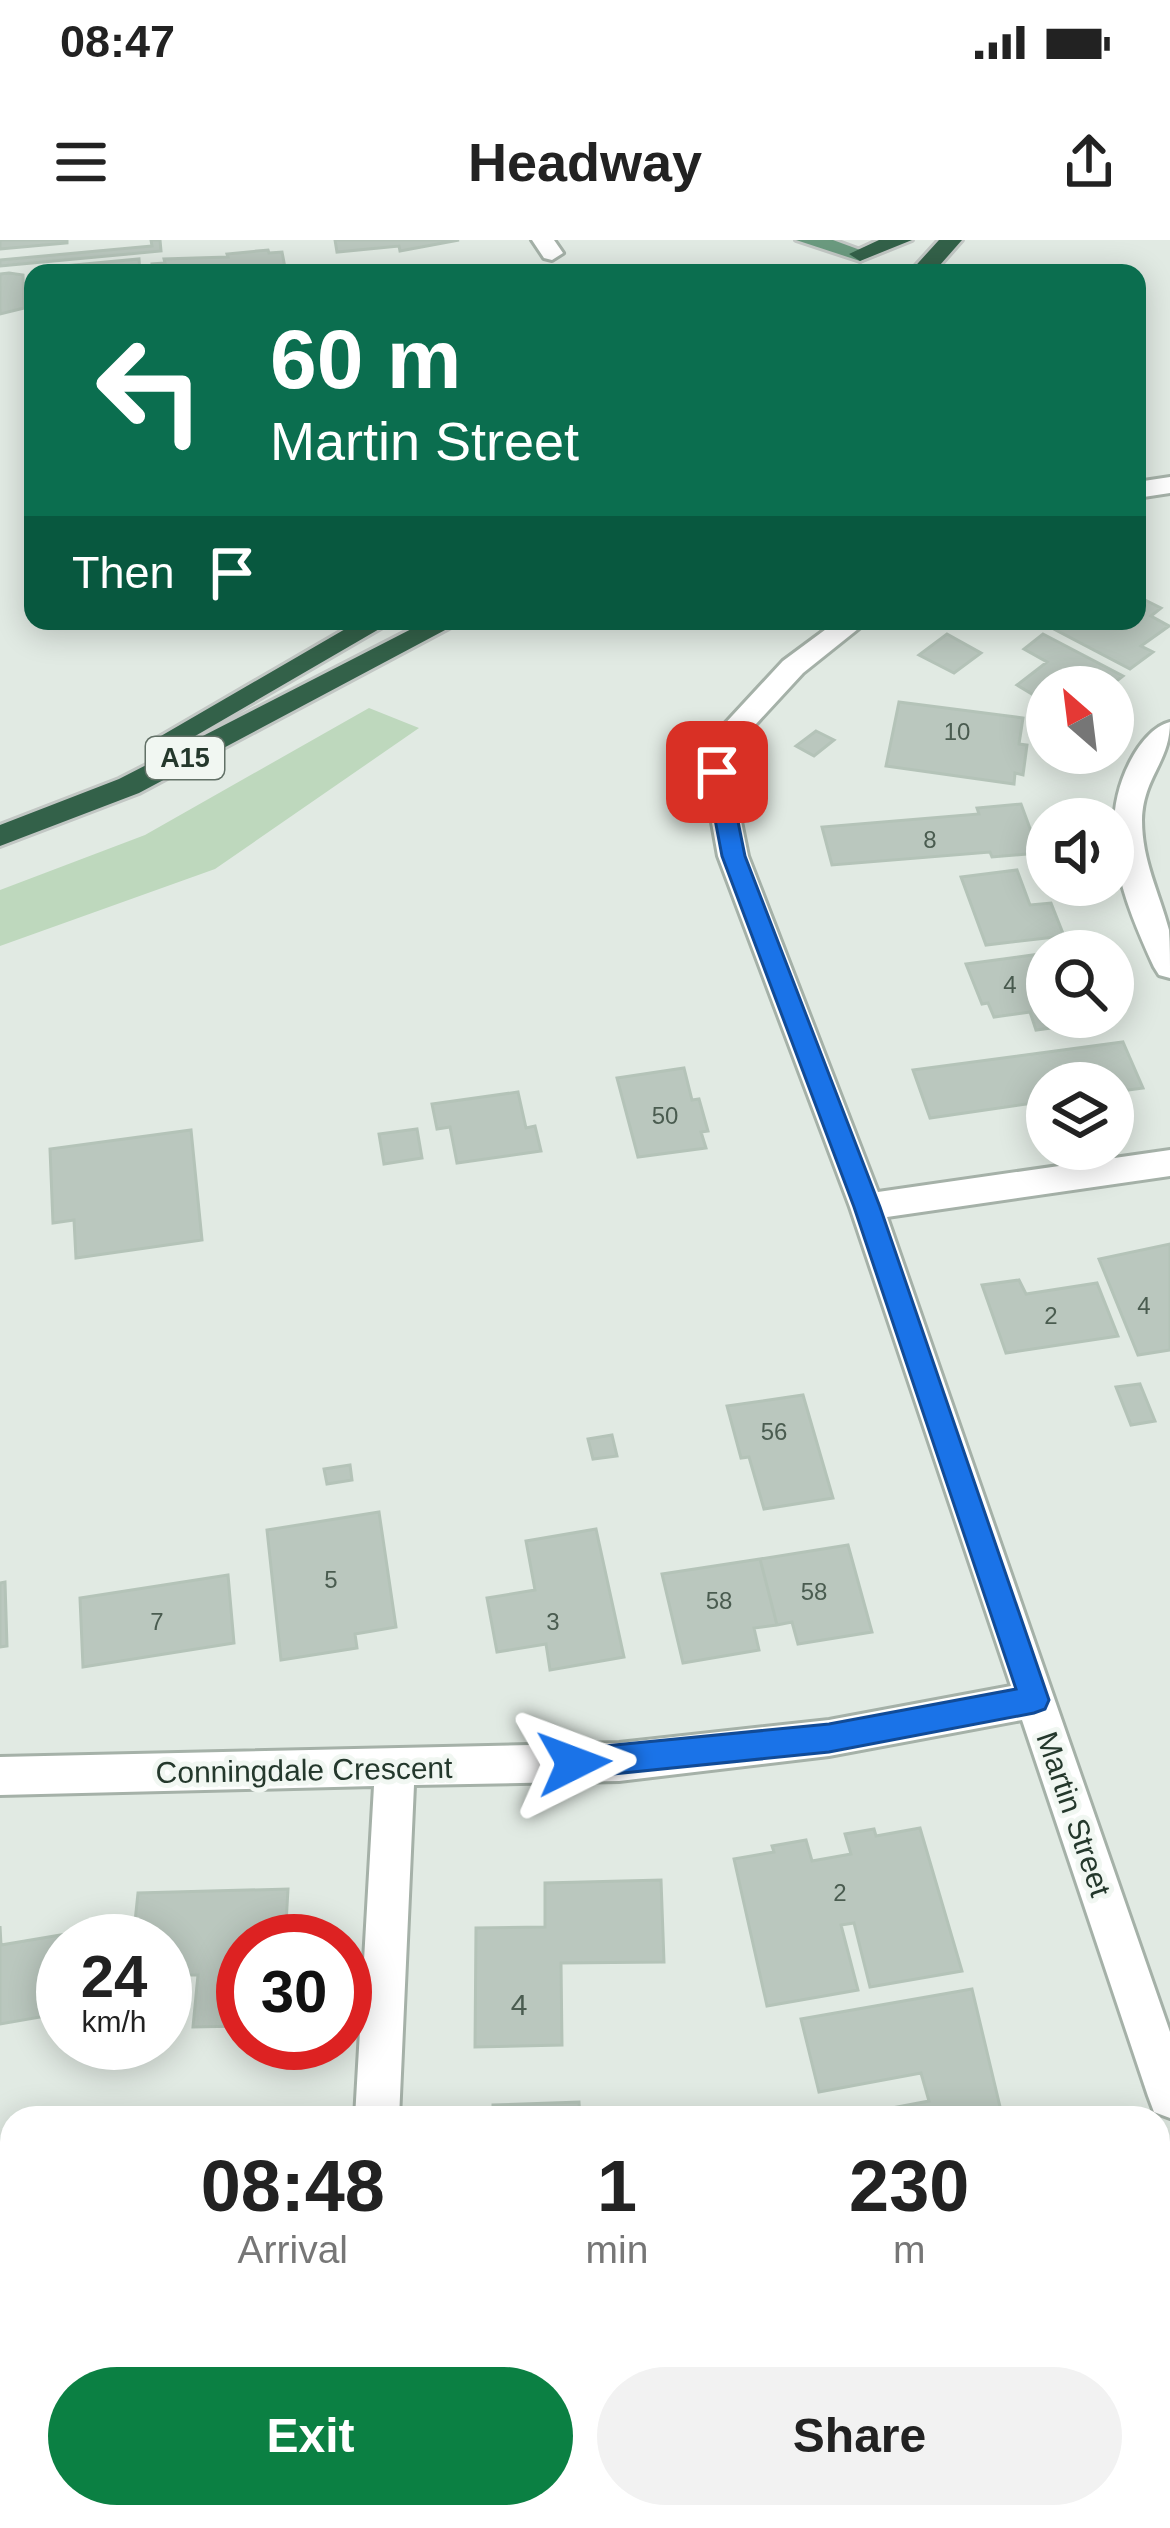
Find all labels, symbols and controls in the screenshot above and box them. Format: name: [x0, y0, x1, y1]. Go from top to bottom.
text: 08:47: [60, 16, 175, 67]
icon: menu: [48, 129, 114, 195]
icon: share: [1056, 129, 1122, 195]
text: Headway: [468, 132, 702, 192]
icon: left: [72, 312, 228, 468]
text: 60 m: [270, 312, 461, 406]
text: Martin Street: [270, 411, 579, 471]
icon: arrive: [199, 540, 265, 606]
text: Then: [72, 547, 175, 598]
north arrow: [1026, 666, 1134, 774]
map controls: [1026, 666, 1134, 1170]
house number: 10: [944, 718, 970, 745]
pin: [666, 721, 768, 823]
road number: A15: [146, 737, 224, 779]
icon: arrive: [684, 739, 750, 805]
button: sound: [1026, 798, 1134, 906]
house number: 8: [923, 826, 937, 853]
button: search: [1026, 930, 1134, 1038]
house number: 4: [1003, 971, 1017, 998]
button: layers: [1026, 1062, 1134, 1170]
house number: 50: [652, 1102, 678, 1129]
house number: 4: [1137, 1292, 1151, 1319]
house number: 2: [1044, 1302, 1058, 1329]
house number: 56: [761, 1418, 787, 1445]
house number: 5: [324, 1566, 338, 1593]
house number: 58: [801, 1578, 827, 1605]
house number: 58: [706, 1587, 732, 1614]
house number: 7: [150, 1608, 164, 1635]
house number: 3: [546, 1608, 560, 1635]
position arrow: [511, 1700, 637, 1826]
street label: Martin Street: [1030, 1727, 1118, 1901]
street label: Conningdale Crescent: [155, 1751, 453, 1789]
house number: 2: [833, 1879, 847, 1906]
speed limit sign: 30: [216, 1914, 372, 2070]
text: 24: [81, 1943, 147, 2010]
house number: 4: [511, 1988, 527, 2021]
text: km/h: [81, 2005, 147, 2038]
text: 08:48: [201, 2146, 385, 2226]
text: 1: [597, 2146, 637, 2226]
text: 230: [849, 2146, 969, 2226]
text: Arrival: [238, 2228, 348, 2271]
text: min: [586, 2228, 648, 2271]
text: m: [893, 2228, 925, 2271]
button: Exit: [48, 2367, 573, 2505]
button: Share: [597, 2367, 1122, 2505]

